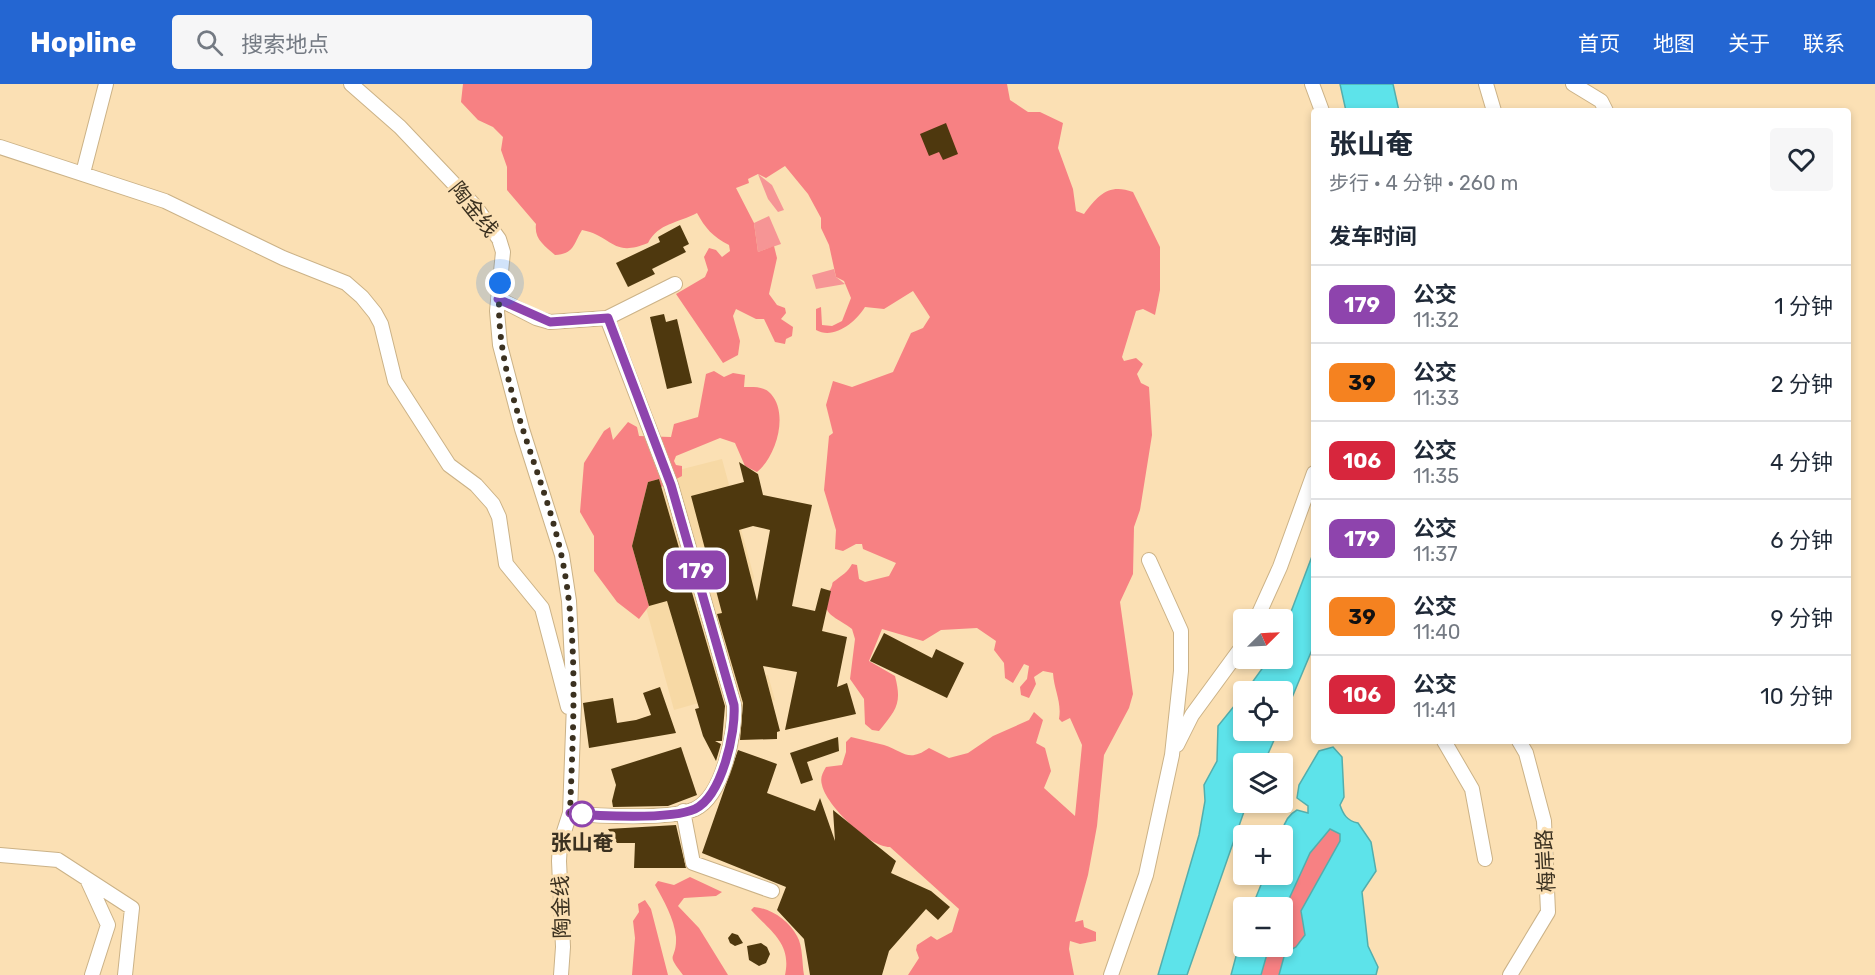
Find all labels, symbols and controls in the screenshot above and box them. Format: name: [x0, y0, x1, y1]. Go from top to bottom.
search box: [172, 15, 592, 69]
text: Hopline: [30, 26, 136, 59]
icon: search: [193, 26, 226, 59]
text: 搜索地点: [241, 31, 329, 58]
text: 首页: [1578, 31, 1620, 56]
text: 地图: [1653, 31, 1695, 56]
text: 关于: [1728, 31, 1770, 56]
text: 联系: [1803, 31, 1845, 56]
text: 张山奄: [1329, 128, 1413, 161]
button: heart: [1770, 128, 1833, 191]
text: 步行 · 4 分钟 · 260 m: [1329, 171, 1518, 195]
street label: 陶金线: [444, 177, 504, 241]
text: 发车时间: [1329, 223, 1417, 250]
your location: [485, 268, 515, 298]
text: 公交: [1413, 281, 1457, 308]
text: 179: [1344, 292, 1380, 317]
text: 1 分钟: [1774, 293, 1833, 320]
text: 11:32: [1413, 308, 1459, 332]
text: 公交: [1413, 359, 1457, 386]
text: 39: [1348, 370, 1376, 395]
text: 2 分钟: [1771, 371, 1833, 398]
text: 11:33: [1413, 386, 1459, 410]
text: 公交: [1413, 437, 1457, 464]
text: 106: [1343, 448, 1381, 473]
text: 4 分钟: [1770, 449, 1833, 476]
text: 11:35: [1413, 464, 1459, 488]
text: 公交: [1413, 515, 1457, 542]
text: 179: [1344, 526, 1380, 551]
text: 6 分钟: [1770, 527, 1833, 554]
text: 11:37: [1413, 542, 1458, 566]
line badge: 179: [662, 550, 730, 590]
text: 179: [678, 558, 714, 583]
text: 公交: [1413, 593, 1457, 620]
text: 39: [1348, 604, 1376, 629]
text: 9 分钟: [1771, 605, 1833, 632]
north arrow: [1233, 609, 1293, 669]
map controls: [1233, 609, 1293, 957]
text: 11:40: [1413, 620, 1460, 644]
text: 公交: [1413, 671, 1457, 698]
button: locate: [1233, 681, 1293, 741]
text: 106: [1343, 682, 1381, 707]
text: 10 分钟: [1760, 683, 1833, 710]
text: 11:41: [1413, 698, 1456, 722]
button: layers: [1233, 753, 1293, 813]
marker: 张山奄: [569, 801, 595, 827]
button: +: [1233, 825, 1293, 885]
street label: 梅岸路: [1531, 829, 1559, 893]
place label: 张山奄: [551, 830, 614, 855]
street label: 陶金线: [547, 875, 575, 939]
button: −: [1233, 897, 1293, 957]

